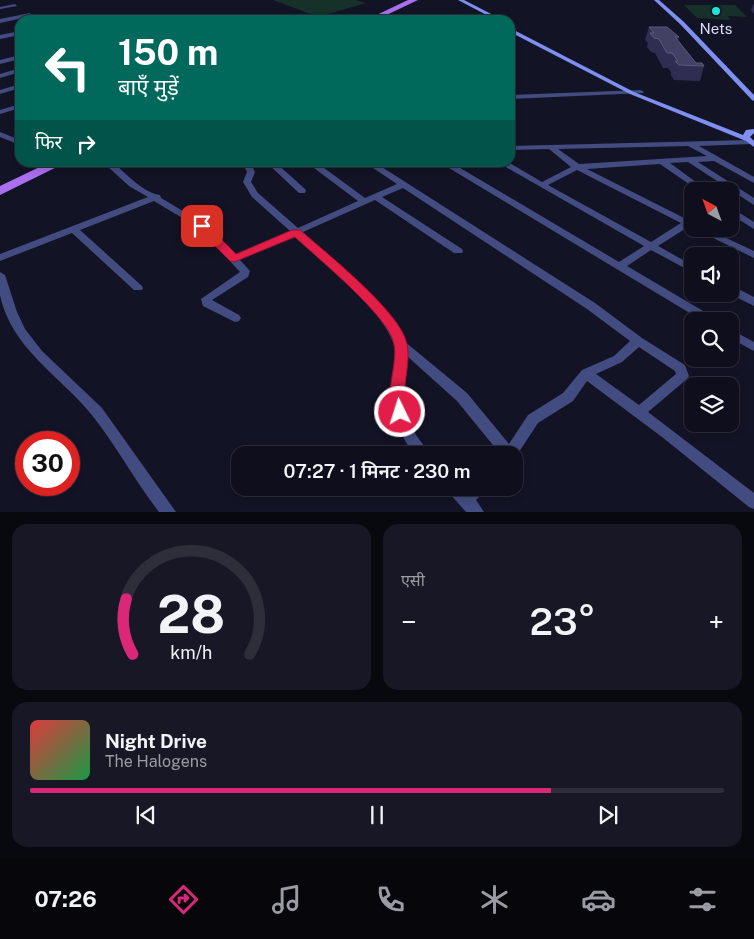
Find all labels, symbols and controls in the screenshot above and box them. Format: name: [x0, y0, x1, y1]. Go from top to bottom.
marker: Nets: [710, 5, 722, 17]
place label: Nets: [700, 20, 732, 37]
text: 150 m: [118, 32, 218, 73]
icon: left: [35, 35, 100, 100]
text: बाएँ मुड़ें: [118, 74, 179, 100]
icon: right: [72, 130, 100, 158]
text: फिर: [35, 131, 62, 153]
north arrow: [684, 182, 739, 238]
map controls: [684, 182, 739, 432]
pin: [181, 205, 223, 247]
icon: arrive: [188, 212, 216, 240]
button: sound: [684, 247, 739, 302]
button: search: [684, 312, 739, 367]
button: layers: [684, 377, 739, 432]
position arrow: [373, 385, 425, 437]
speed limit sign: 30: [15, 431, 80, 496]
text: 07:27 · 1 मिनट · 230 m: [284, 460, 470, 482]
text: एसी: [401, 571, 425, 590]
text: 28: [158, 584, 225, 645]
text: 23°: [530, 599, 595, 644]
text: −: [401, 605, 417, 638]
text: +: [708, 605, 724, 638]
text: km/h: [170, 642, 213, 663]
text: Night Drive: [105, 730, 207, 752]
text: The Halogens: [105, 752, 207, 771]
icon: previous: [132, 801, 160, 829]
icon: pause: [363, 801, 391, 829]
icon: next: [594, 801, 622, 829]
icon: directions: [166, 882, 201, 917]
icon: music: [269, 882, 304, 917]
icon: phone: [373, 882, 408, 917]
icon: climate: [477, 882, 512, 917]
icon: car: [581, 882, 616, 917]
icon: filters: [685, 882, 720, 917]
text: 07:26: [34, 886, 97, 912]

